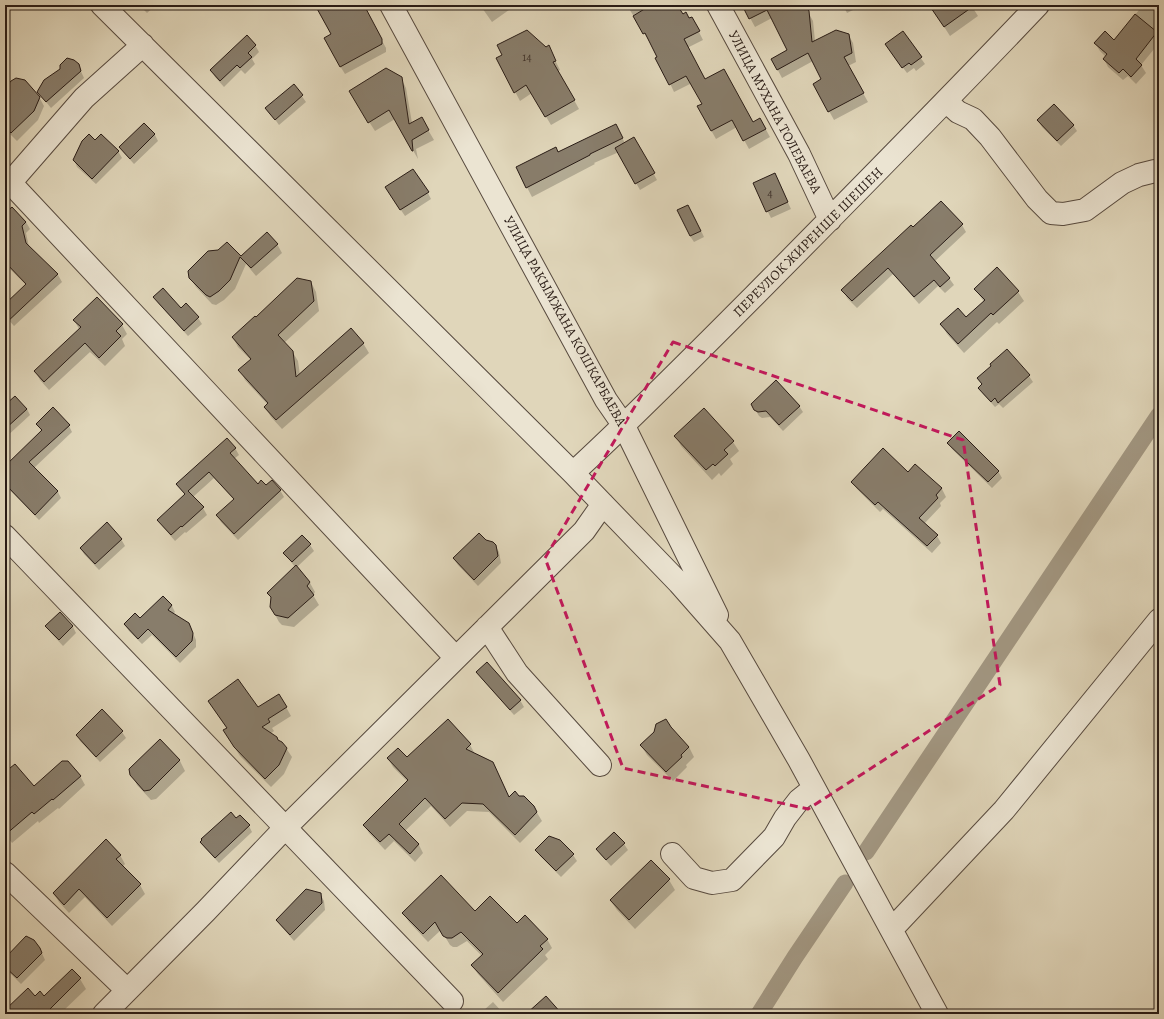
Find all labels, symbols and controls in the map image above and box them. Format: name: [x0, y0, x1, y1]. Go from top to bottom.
street label: УЛИЦА МУХАНА ТОЛЕБАЕВА: [724, 27, 826, 198]
house number: 14: [522, 49, 532, 65]
street label: ПЕРЕУЛОК ЖИРЕНШЕ ШЕШЕН: [729, 163, 887, 321]
house number: 4: [767, 185, 773, 201]
street label: УЛИЦА РАКЫМЖАНА КОШКАРБАЕВА: [499, 213, 631, 430]

